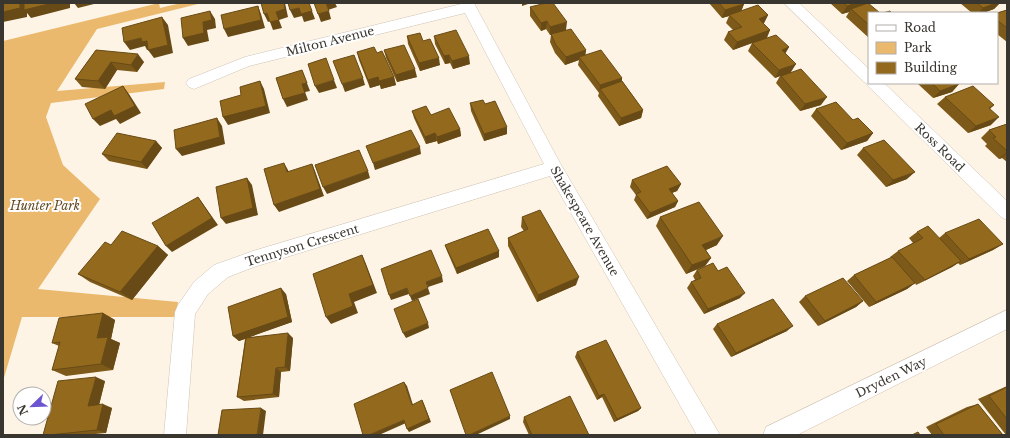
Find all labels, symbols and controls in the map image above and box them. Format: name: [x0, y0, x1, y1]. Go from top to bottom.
legend: [868, 12, 998, 84]
text: Road: [904, 20, 936, 35]
street label: Milton Avenue: [284, 23, 376, 59]
text: Park: [904, 40, 932, 55]
text: Building: [904, 60, 958, 75]
street label: Ross Road: [912, 120, 968, 174]
street label: Shakespeare Avenue: [547, 163, 623, 279]
park label: Hunter Park: [9, 198, 80, 213]
street label: Tennyson Crescent: [244, 220, 361, 269]
street label: Dryden Way: [853, 353, 929, 401]
north arrow: [12, 386, 52, 426]
text: N: [14, 402, 31, 417]

